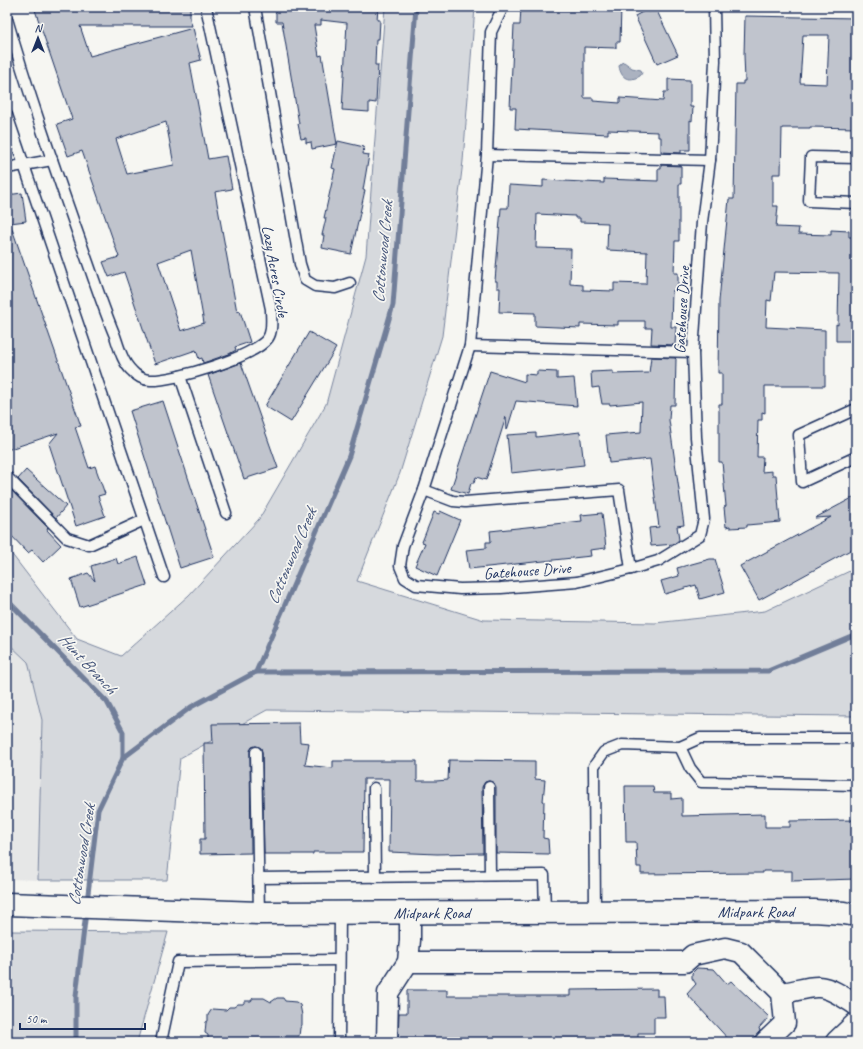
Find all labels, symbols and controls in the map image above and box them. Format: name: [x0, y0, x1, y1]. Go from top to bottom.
north arrow: [18, 18, 58, 58]
text: N: [35, 21, 44, 35]
water label: Cottonwood Creek: [368, 198, 398, 304]
street label: Lazy Acres Circle: [257, 224, 293, 320]
street label: Gatehouse Drive: [670, 264, 694, 354]
water label: Cottonwood Creek: [262, 503, 322, 607]
street label: Gatehouse Drive: [483, 558, 573, 584]
water label: Hunt Branch: [54, 628, 122, 699]
water label: Cottonwood Creek: [63, 800, 100, 907]
street label: Midpark Road: [718, 902, 797, 922]
street label: Midpark Road: [394, 903, 473, 924]
scale bar: [20, 1005, 145, 1031]
text: 50 m: [26, 1011, 48, 1027]

